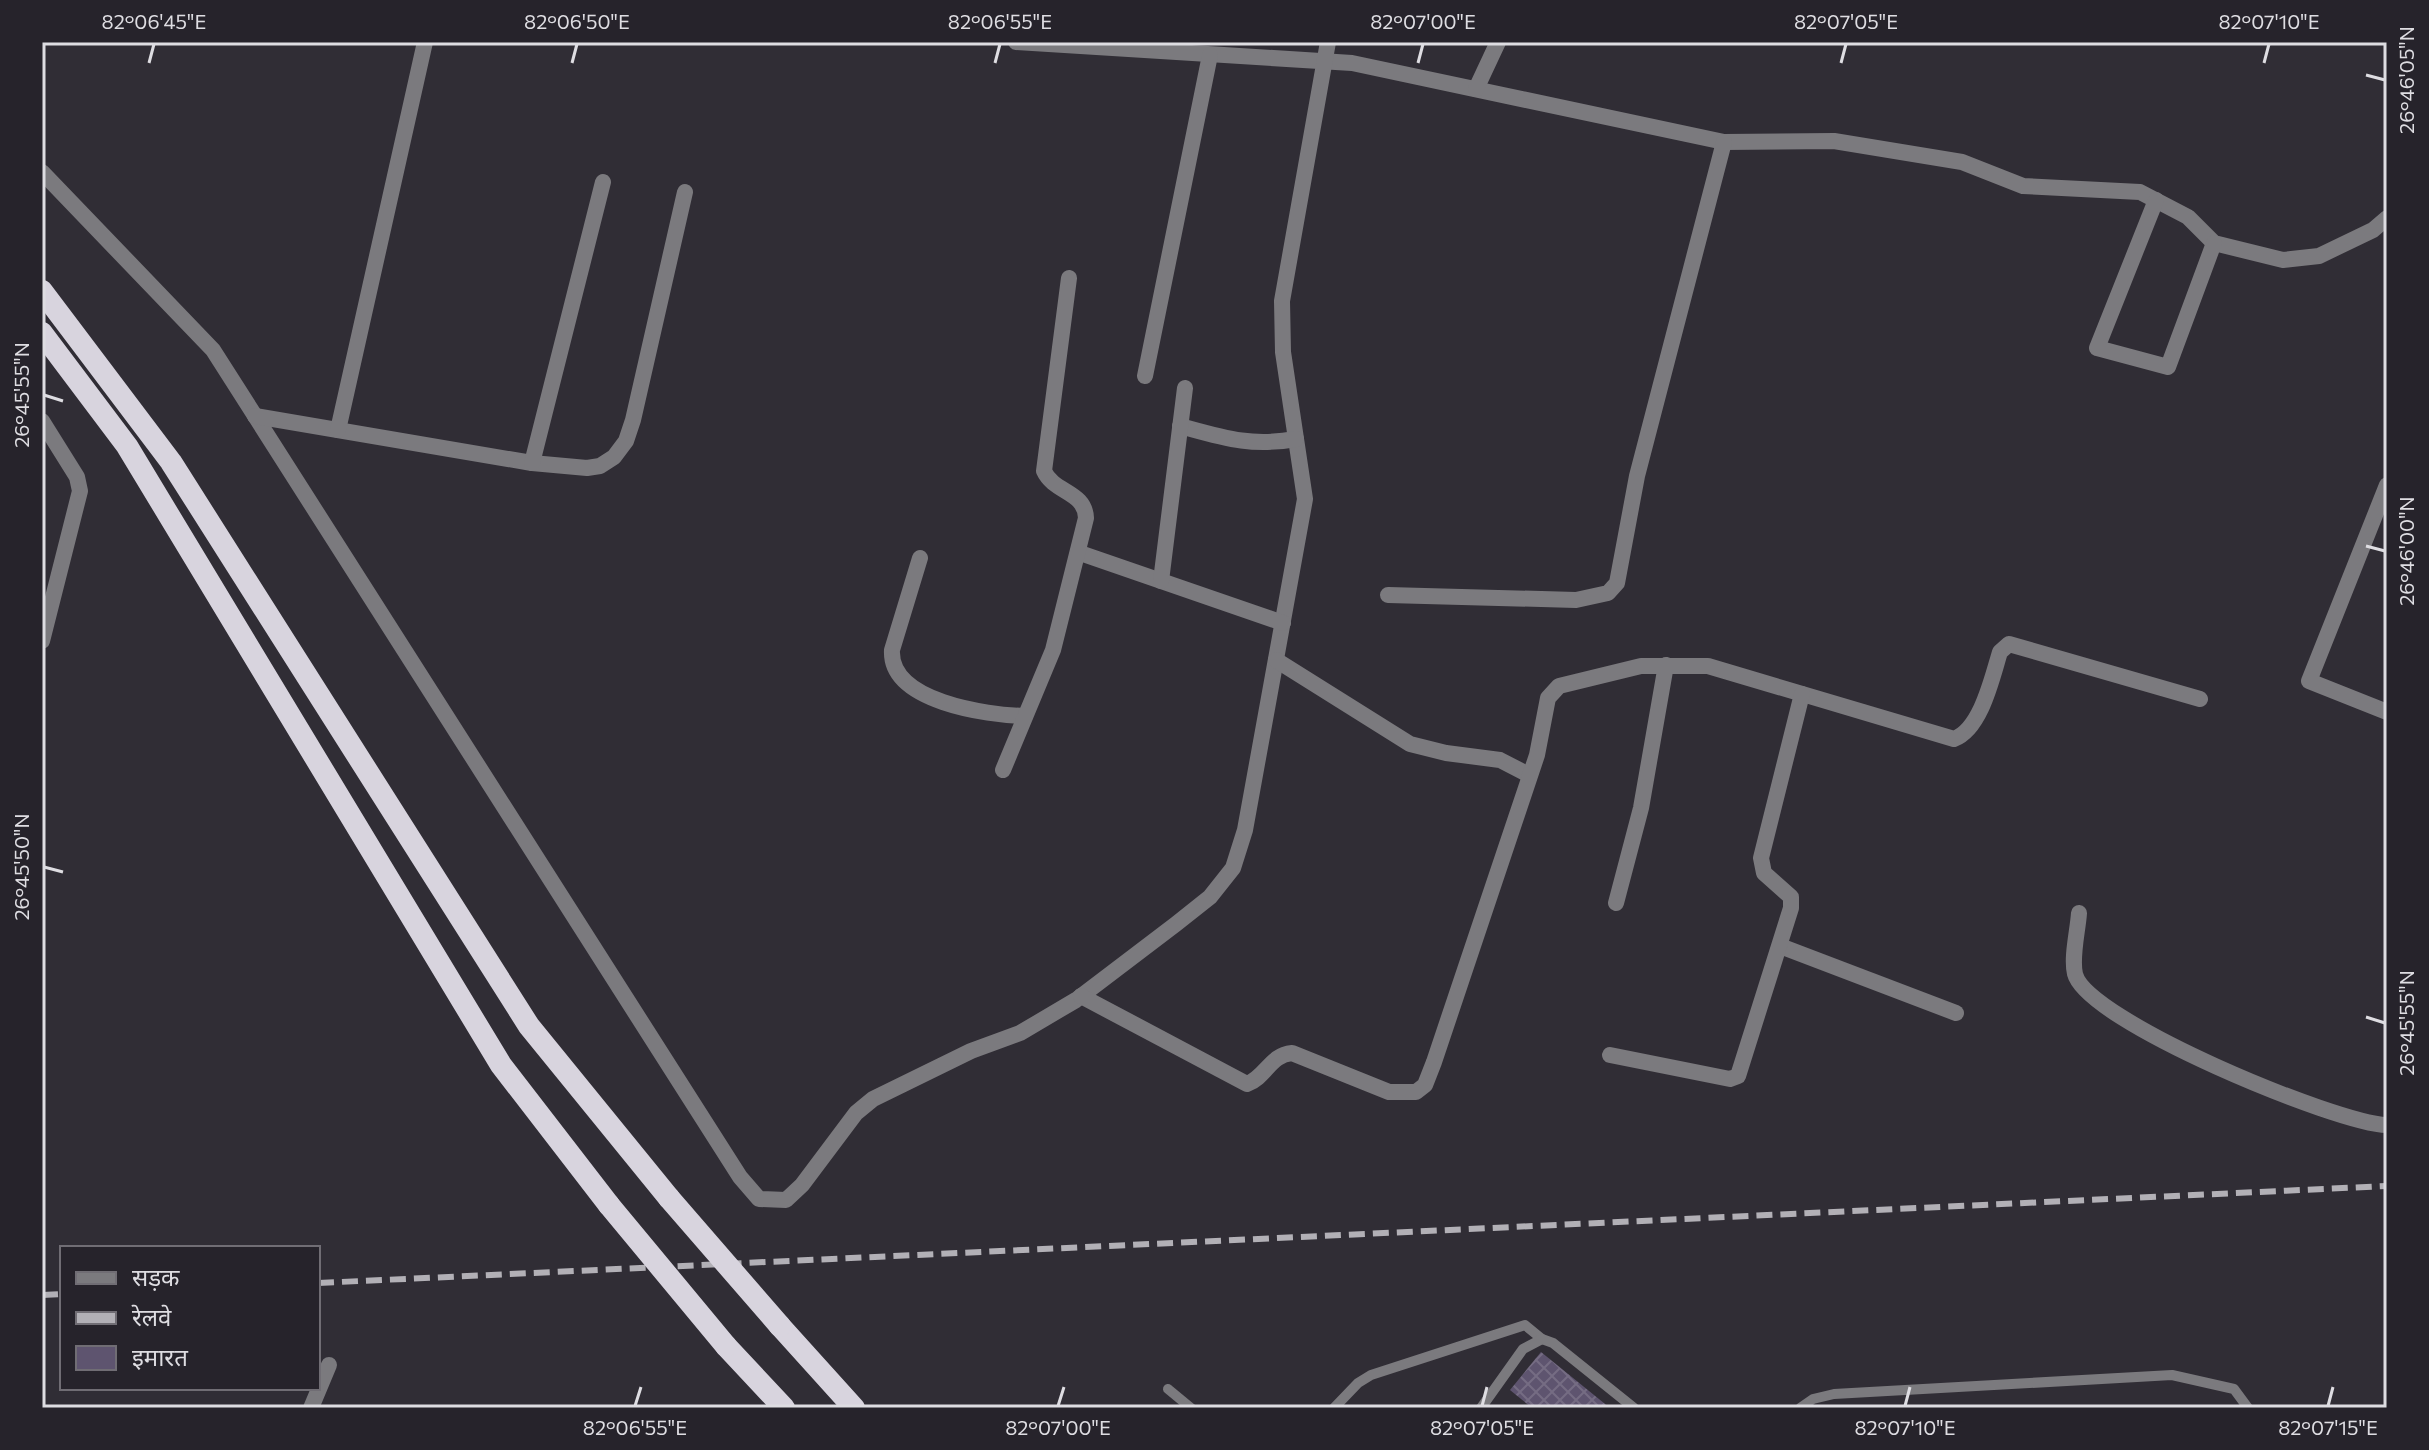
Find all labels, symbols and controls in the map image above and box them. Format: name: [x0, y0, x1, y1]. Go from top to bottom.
text: 82°06'45"E: [102, 9, 206, 33]
text: 82°06'50"E: [524, 9, 630, 33]
text: 82°06'55"E: [948, 9, 1052, 33]
text: 82°07'00"E: [1370, 9, 1476, 33]
text: 82°07'05"E: [1794, 9, 1898, 33]
text: 82°07'10"E: [2218, 9, 2320, 33]
text: 26°46'05"N: [2394, 26, 2418, 134]
text: 26°45'55"N: [9, 342, 33, 448]
text: 26°46'00"N: [2394, 496, 2418, 606]
text: 26°45'50"N: [9, 813, 33, 921]
text: 26°45'55"N: [2394, 970, 2418, 1076]
legend: [60, 1246, 320, 1390]
text: सड़क: [132, 1262, 180, 1291]
text: रेलवे: [131, 1302, 172, 1331]
text: इमारत: [132, 1342, 189, 1371]
text: 82°06'55"E: [583, 1415, 687, 1439]
text: 82°07'00"E: [1005, 1415, 1111, 1439]
text: 82°07'05"E: [1430, 1415, 1534, 1439]
text: 82°07'10"E: [1854, 1415, 1956, 1439]
text: 82°07'15"E: [2278, 1415, 2378, 1439]

